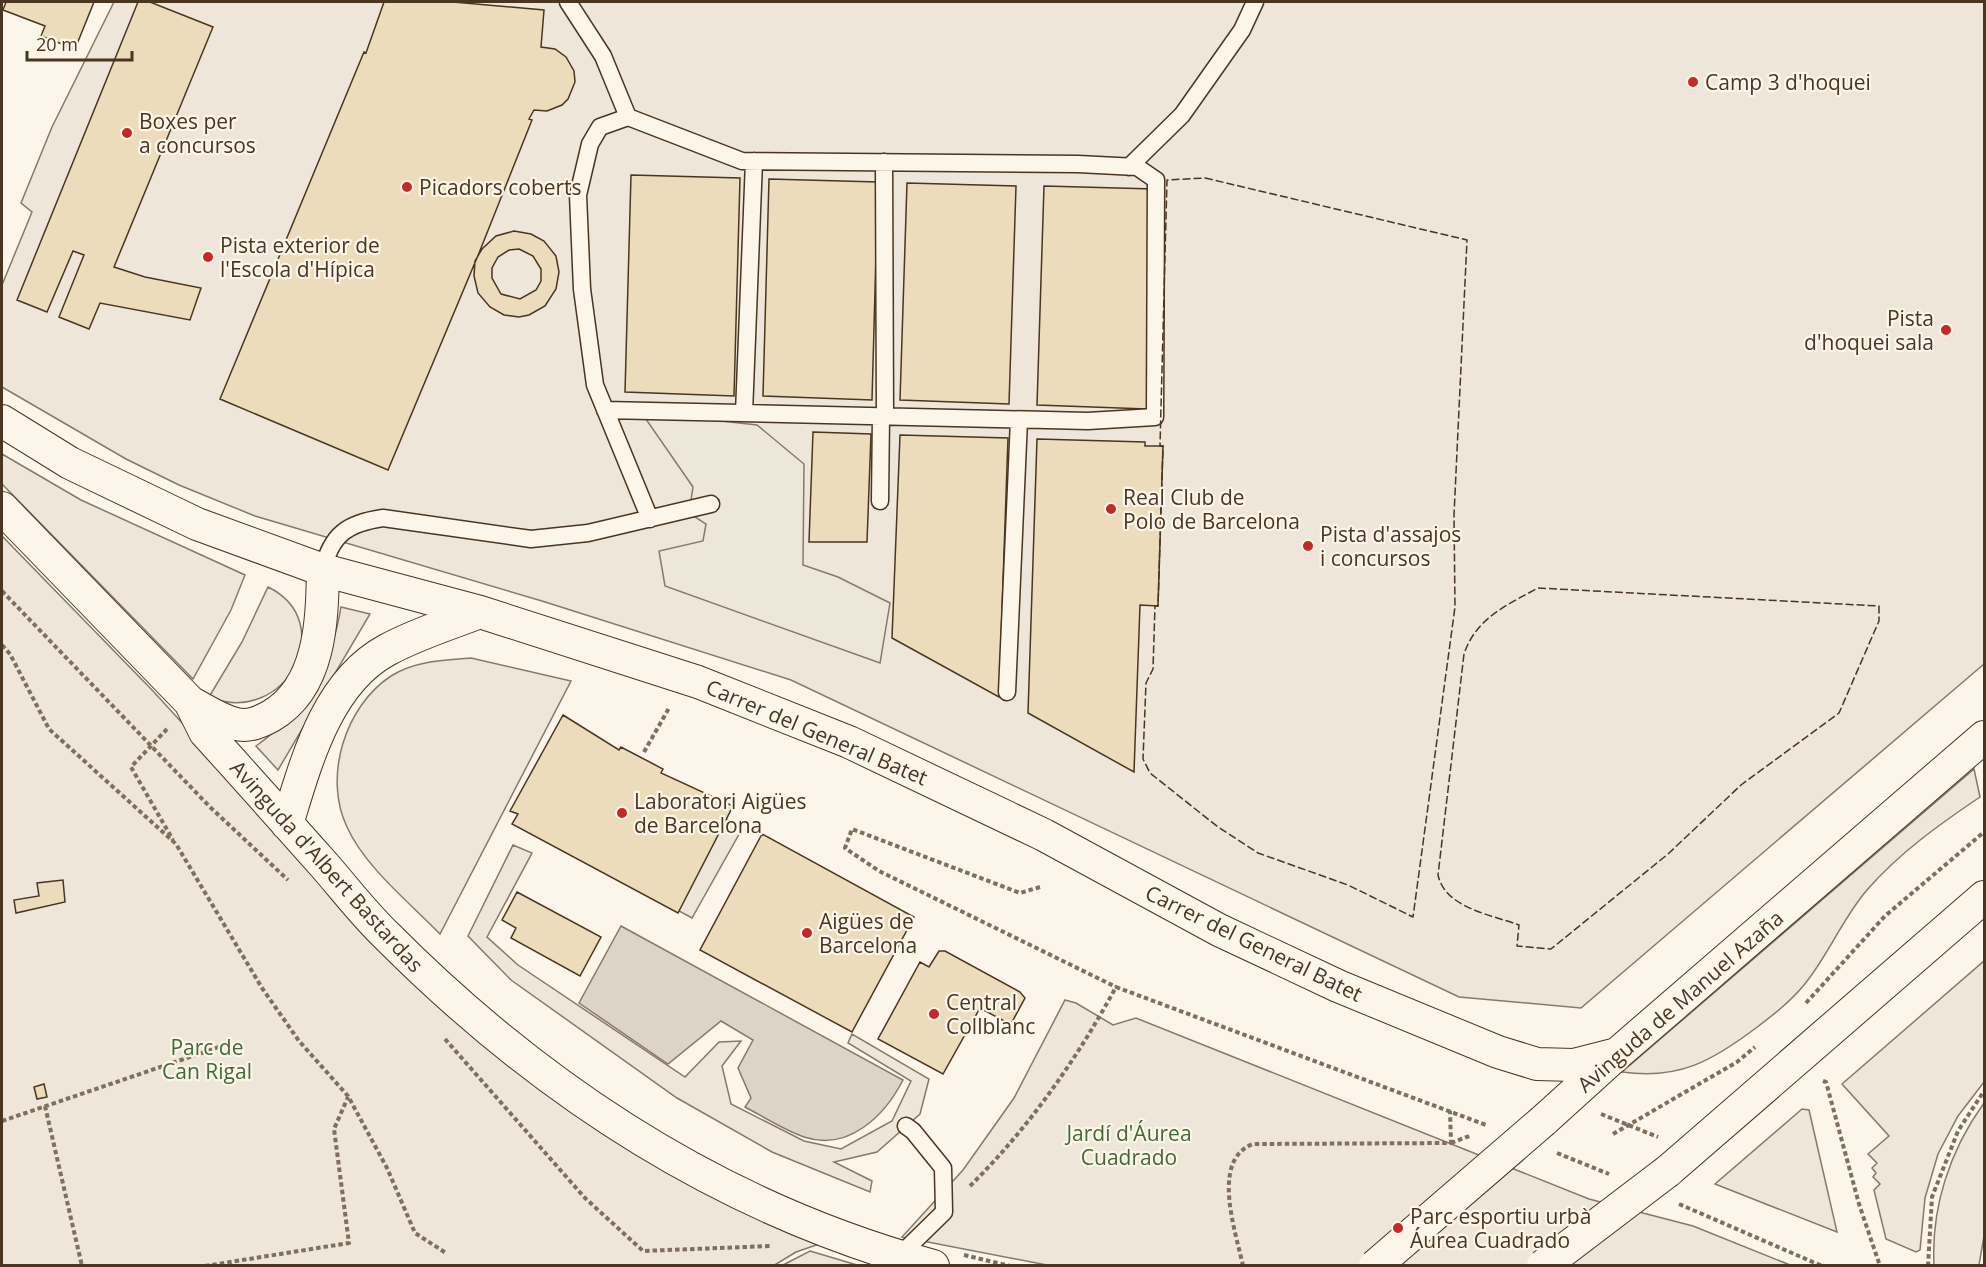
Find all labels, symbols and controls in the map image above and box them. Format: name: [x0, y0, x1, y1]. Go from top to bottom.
scale bar: [27, 24, 132, 62]
text: 20 m: [36, 32, 78, 56]
place label: Camp 3 d'hoquei: [1705, 68, 1871, 96]
marker: Camp 3 d'hoquei: [1686, 75, 1700, 89]
place label: Boxes per a concursos: [139, 107, 256, 159]
marker: Boxes per a concursos: [120, 126, 134, 140]
place label: Picadors coberts: [419, 173, 582, 201]
marker: Picadors coberts: [400, 180, 414, 194]
place label: Pista exterior de l'Escola d'Hípica: [220, 231, 380, 283]
marker: Pista exterior de l'Escola d'Hípica: [201, 250, 215, 264]
place label: Pista d'hoquei sala: [1804, 304, 1934, 356]
marker: Pista d'hoquei sala: [1939, 323, 1953, 337]
place label: Real Club de Polo de Barcelona: [1123, 483, 1300, 535]
marker: Real Club de Polo de Barcelona: [1104, 502, 1118, 516]
place label: Pista d'assajos i concursos: [1320, 520, 1461, 572]
marker: Pista d'assajos i concursos: [1301, 539, 1315, 553]
street label: Carrer del General Batet: [702, 673, 932, 791]
street label: Avinguda d'Albert Bastardas: [224, 754, 430, 978]
place label: Laboratori Aigües de Barcelona: [634, 787, 806, 839]
marker: Laboratori Aigües de Barcelona: [615, 806, 629, 820]
street label: Carrer del General Batet: [1141, 878, 1367, 1008]
street label: Avinguda de Manuel Azaña: [1571, 904, 1789, 1098]
place label: Aigües de Barcelona: [819, 907, 917, 959]
marker: Aigües de Barcelona: [800, 926, 814, 940]
place label: Central Collblanc: [946, 988, 1035, 1040]
marker: Central Collblanc: [927, 1007, 941, 1021]
park label: Parc de Can Rigal: [162, 1033, 252, 1085]
park label: Jardí d'Áurea Cuadrado: [1064, 1119, 1192, 1171]
place label: Parc esportiu urbà Áurea Cuadrado: [1410, 1202, 1591, 1254]
marker: Parc esportiu urbà Áurea Cuadrado: [1391, 1221, 1405, 1235]

